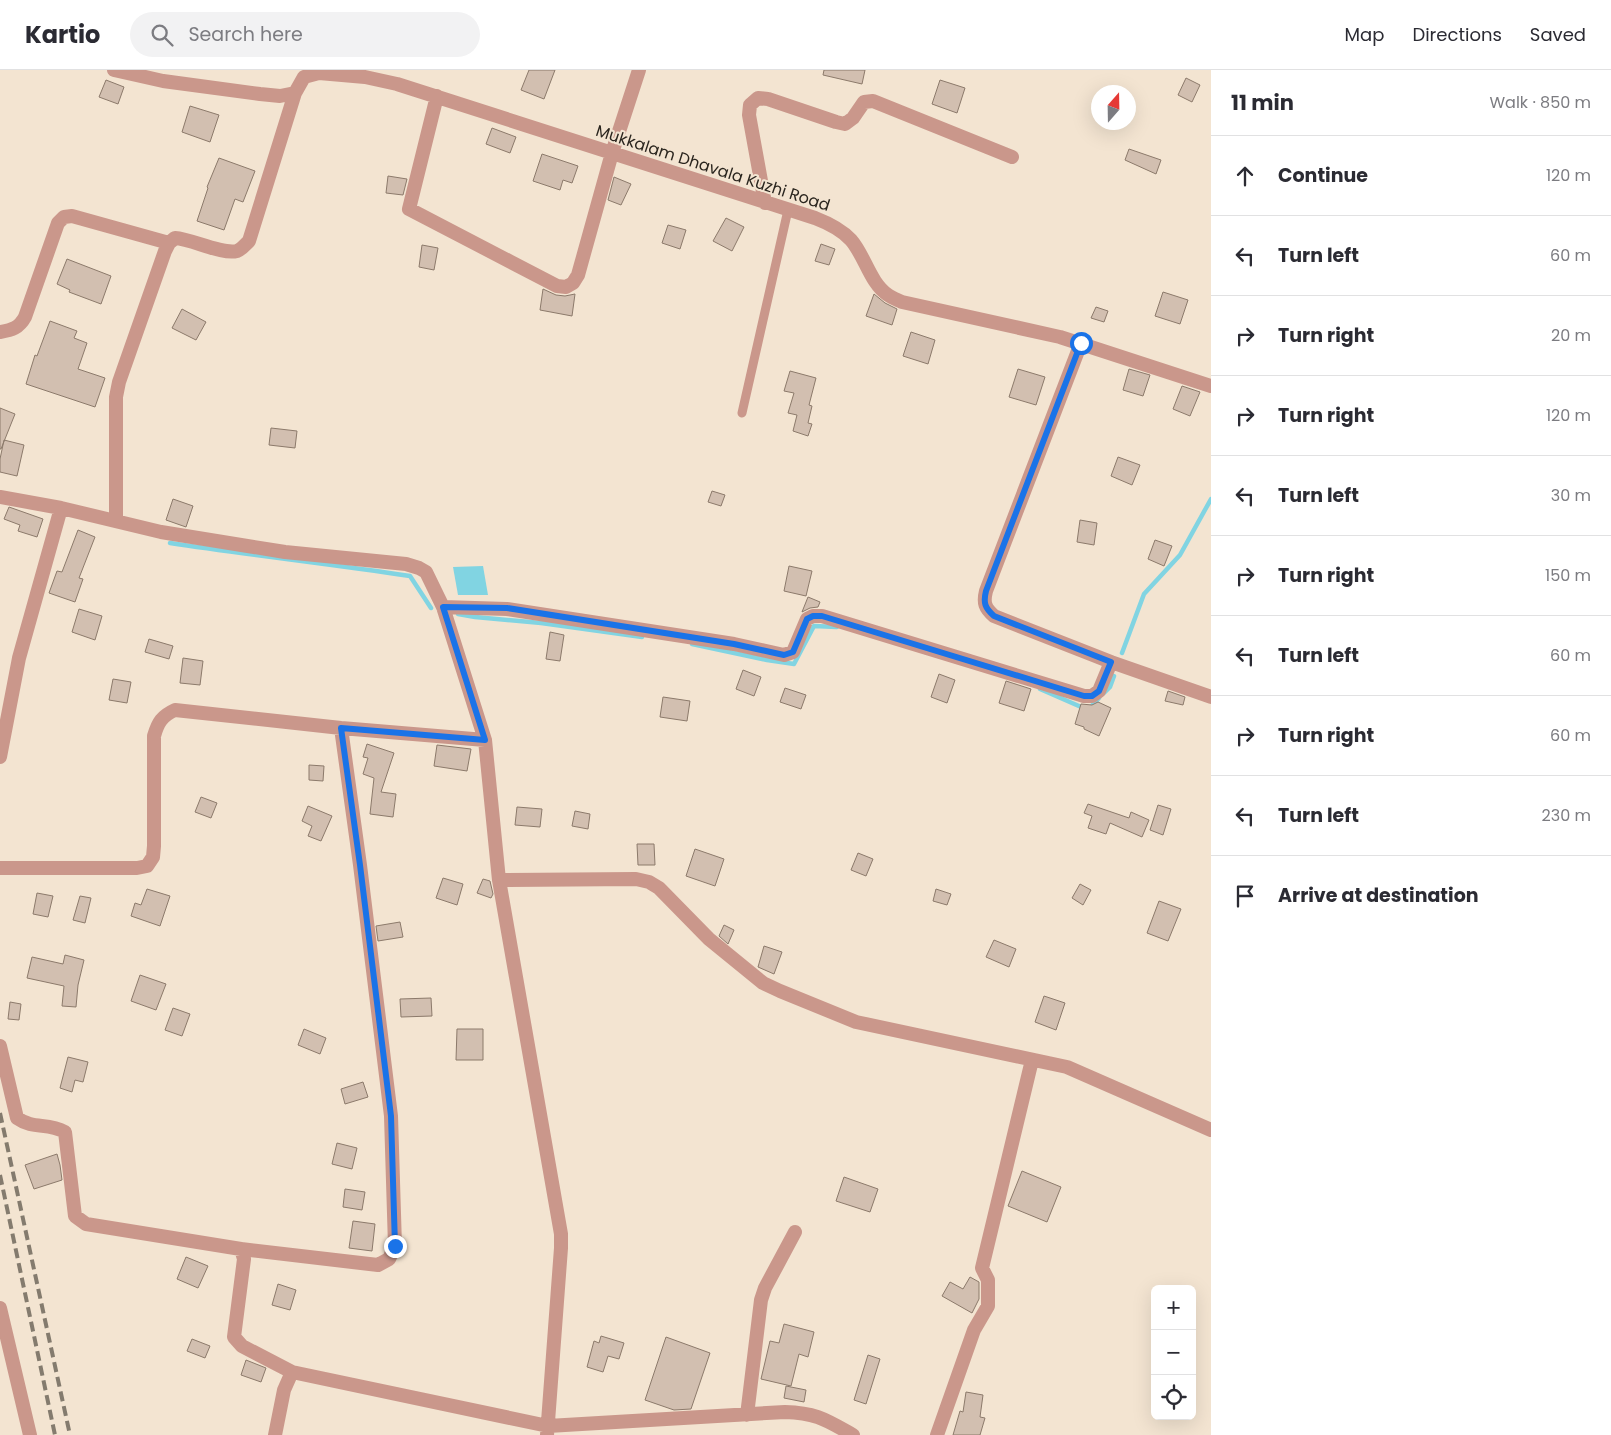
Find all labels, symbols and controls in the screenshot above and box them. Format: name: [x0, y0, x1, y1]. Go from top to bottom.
search box: [130, 12, 480, 57]
text: Kartio: [25, 18, 100, 51]
icon: search: [148, 21, 176, 49]
text: Search here: [188, 21, 303, 48]
text: Map: [1345, 22, 1384, 47]
text: Directions: [1412, 22, 1502, 47]
text: Saved: [1530, 22, 1586, 47]
north arrow: [1091, 85, 1136, 130]
text: 11 min: [1231, 88, 1294, 117]
text: Walk · 850 m: [1490, 91, 1591, 114]
street label: Mukkalam Dhavala Kuzhi Road: [593, 119, 833, 217]
icon: ahead: [1231, 162, 1259, 190]
text: Continue: [1278, 162, 1368, 189]
text: 120 m: [1546, 164, 1591, 187]
icon: left: [1231, 242, 1259, 270]
text: Turn left: [1278, 242, 1359, 269]
text: 60 m: [1550, 244, 1591, 267]
icon: right: [1231, 322, 1259, 350]
text: Turn right: [1278, 322, 1374, 349]
text: 20 m: [1551, 324, 1591, 347]
route start: [1070, 332, 1093, 355]
icon: right: [1231, 402, 1259, 430]
text: Turn right: [1278, 402, 1374, 429]
text: 120 m: [1546, 404, 1591, 427]
icon: left: [1231, 482, 1259, 510]
text: Turn left: [1278, 482, 1359, 509]
text: 30 m: [1551, 484, 1591, 507]
icon: right: [1231, 562, 1259, 590]
text: Turn right: [1278, 562, 1374, 589]
text: 150 m: [1545, 564, 1591, 587]
icon: left: [1231, 642, 1259, 670]
text: Turn left: [1278, 642, 1359, 669]
text: 60 m: [1550, 644, 1591, 667]
icon: right: [1231, 722, 1259, 750]
text: Turn right: [1278, 722, 1374, 749]
text: 60 m: [1550, 724, 1591, 747]
icon: left: [1231, 802, 1259, 830]
text: Turn left: [1278, 802, 1359, 829]
text: 230 m: [1542, 804, 1591, 827]
icon: arrive: [1231, 882, 1259, 910]
text: Arrive at destination: [1278, 882, 1479, 909]
route end: [384, 1235, 407, 1258]
map controls: [1151, 1285, 1196, 1420]
button: +: [1151, 1285, 1196, 1330]
button: −: [1151, 1330, 1196, 1375]
button: locate: [1151, 1375, 1196, 1420]

